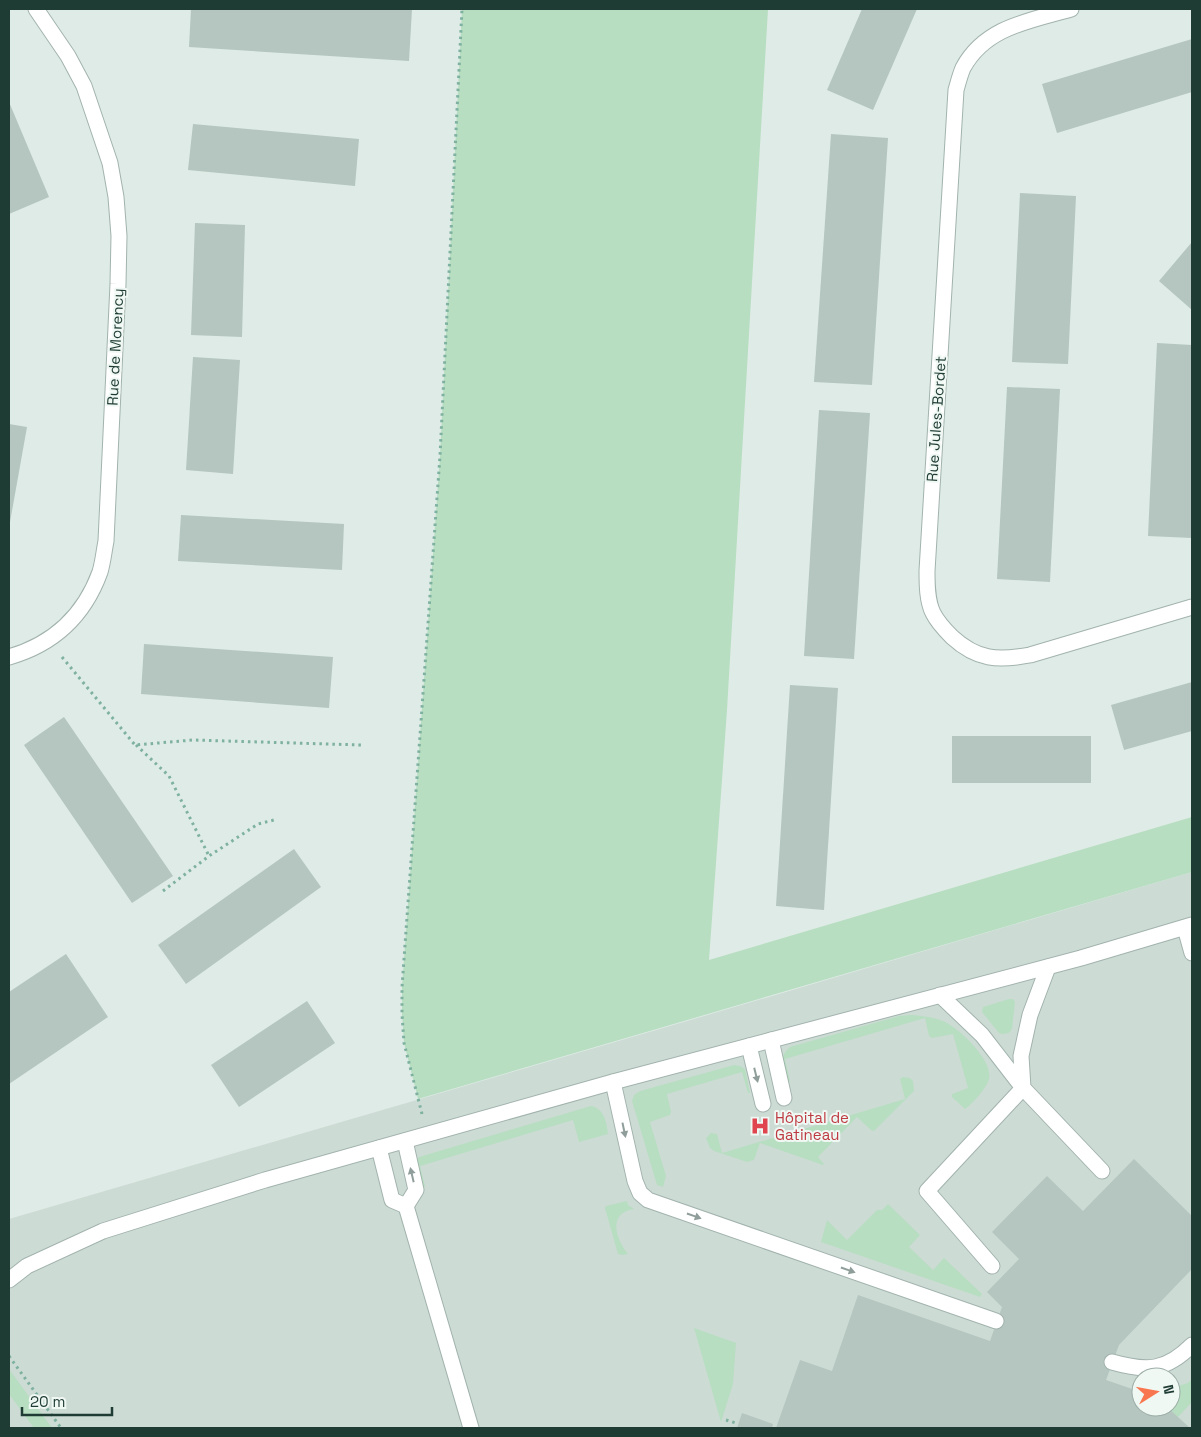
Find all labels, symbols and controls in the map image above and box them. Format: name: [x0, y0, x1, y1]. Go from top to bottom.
street label: Rue de Morency: [102, 288, 128, 406]
street label: Rue Jules-Bordet: [922, 355, 950, 483]
one-way arrow: [752, 1068, 760, 1083]
place label: Hôpital de Gatineau: [775, 1108, 849, 1144]
hospital icon: Hôpital de Gatineau: [749, 1115, 771, 1137]
one-way arrow: [620, 1122, 628, 1137]
one-way arrow: [408, 1167, 416, 1182]
one-way arrow: [687, 1213, 702, 1220]
one-way arrow: [841, 1266, 856, 1274]
north arrow: [1131, 1367, 1181, 1417]
text: N: [1159, 1383, 1178, 1396]
scale bar: [22, 1384, 112, 1416]
text: 20 m: [30, 1392, 65, 1411]

